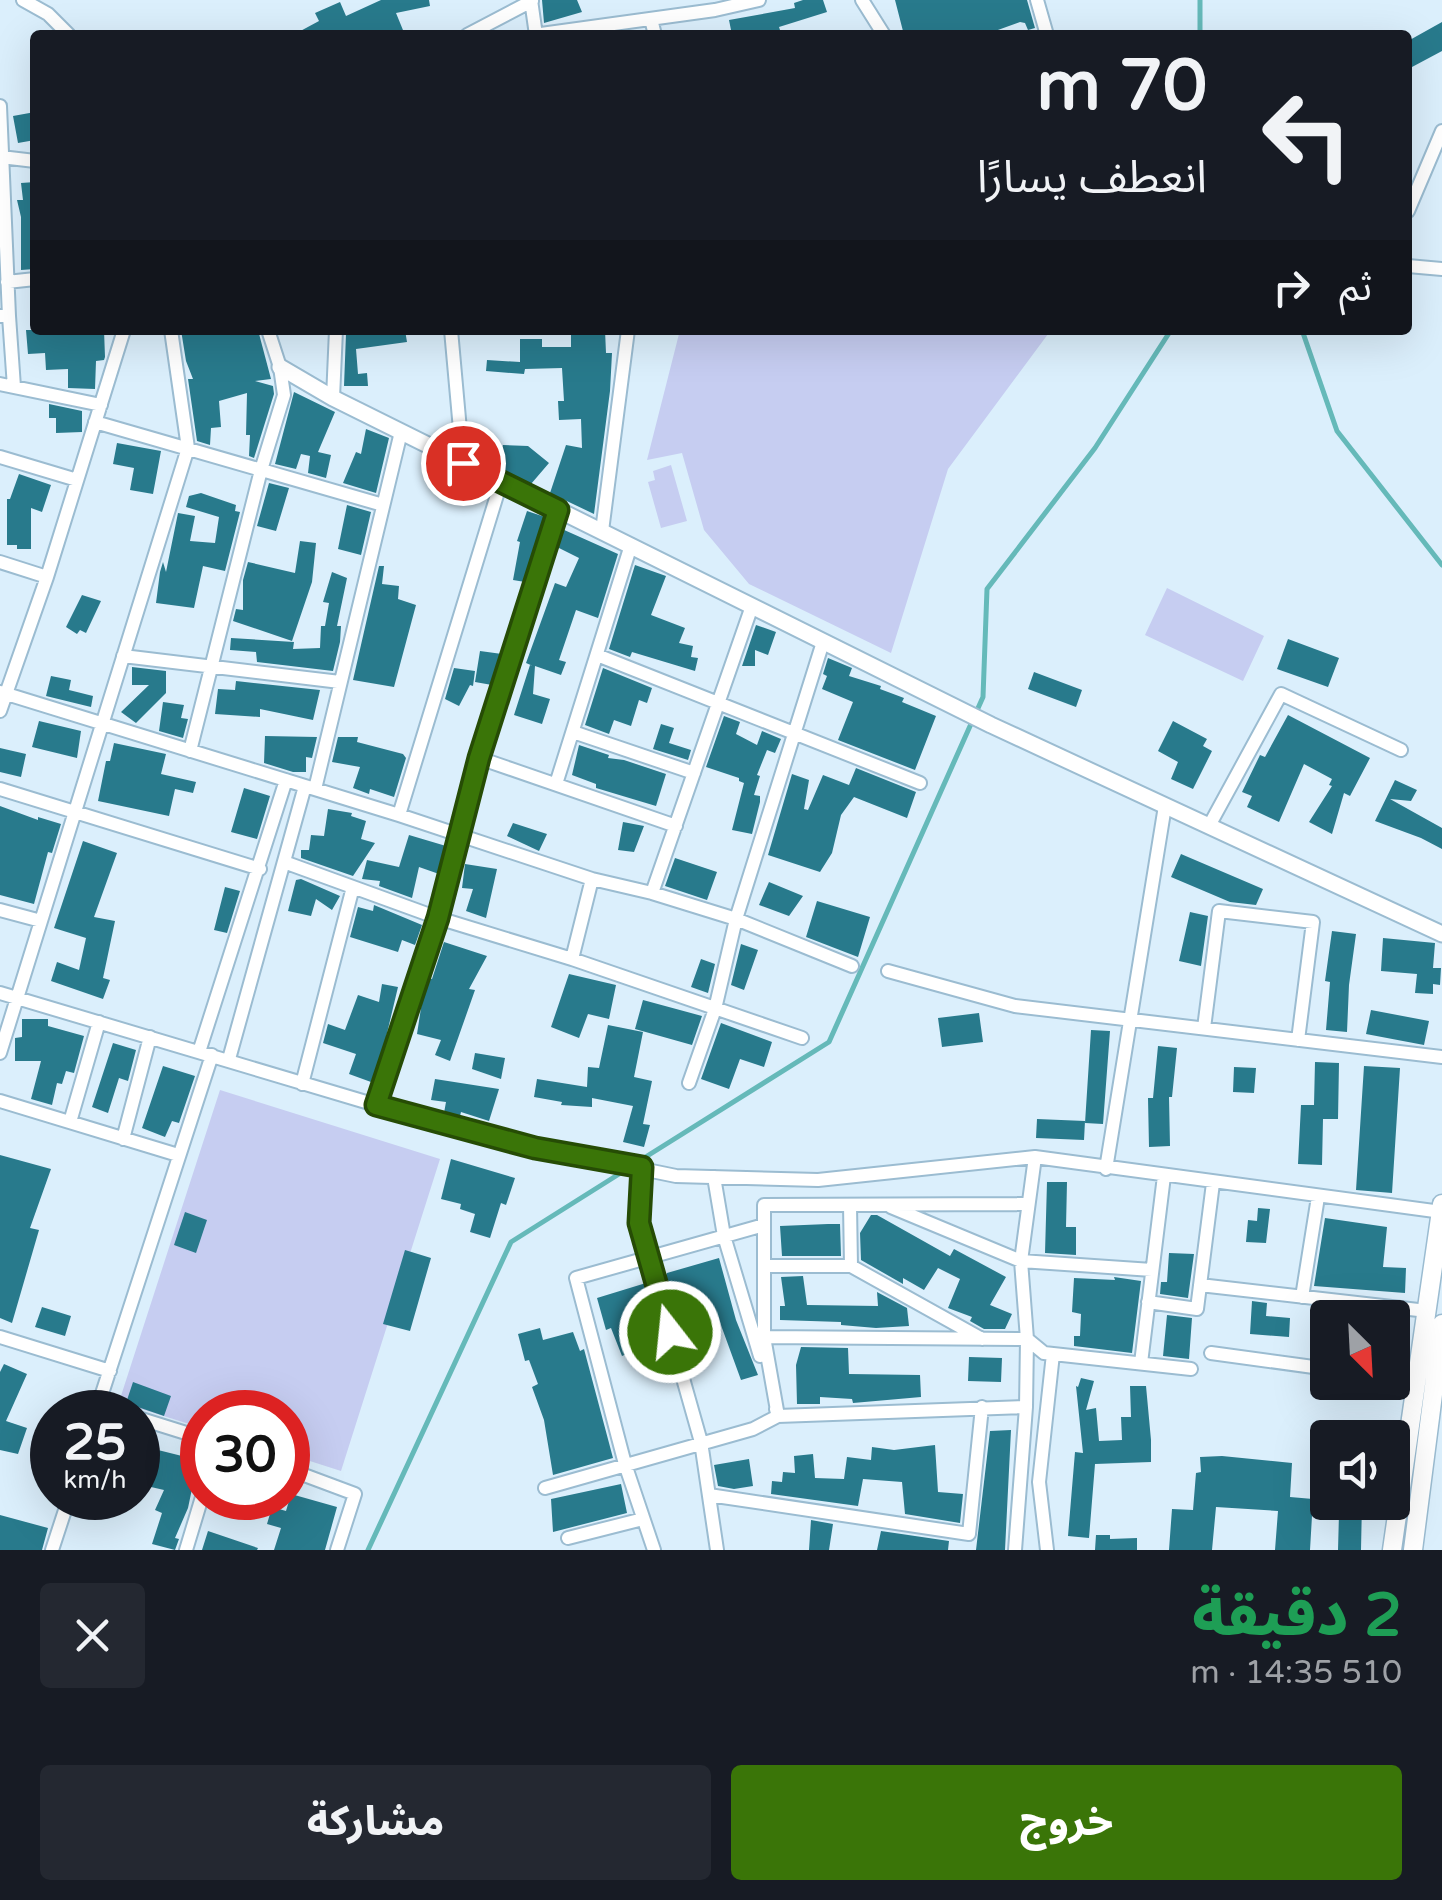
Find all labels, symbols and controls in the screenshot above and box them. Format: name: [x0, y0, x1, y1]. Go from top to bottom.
text: 70 m: [1037, 45, 1207, 129]
icon: left: [1242, 70, 1372, 200]
text: انعطف يسارًا: [977, 151, 1207, 205]
icon: right: [1264, 260, 1319, 315]
text: ثم: [1339, 265, 1372, 311]
pin: [421, 421, 506, 506]
icon: arrive: [436, 436, 491, 491]
position arrow: [618, 1280, 722, 1384]
north arrow: [1310, 1300, 1410, 1400]
map controls: [1310, 1300, 1410, 1520]
speed limit sign: 30: [180, 1390, 310, 1520]
text: 25: [64, 1413, 126, 1473]
button: sound: [1310, 1420, 1410, 1520]
text: km/h: [64, 1465, 126, 1495]
text: 2 دقيقة: [1192, 1580, 1402, 1652]
button: close: [40, 1583, 145, 1688]
text: 510 m · 14:35: [1190, 1654, 1402, 1692]
button: مشاركة: [40, 1765, 711, 1880]
button: خروج: [731, 1765, 1402, 1880]

